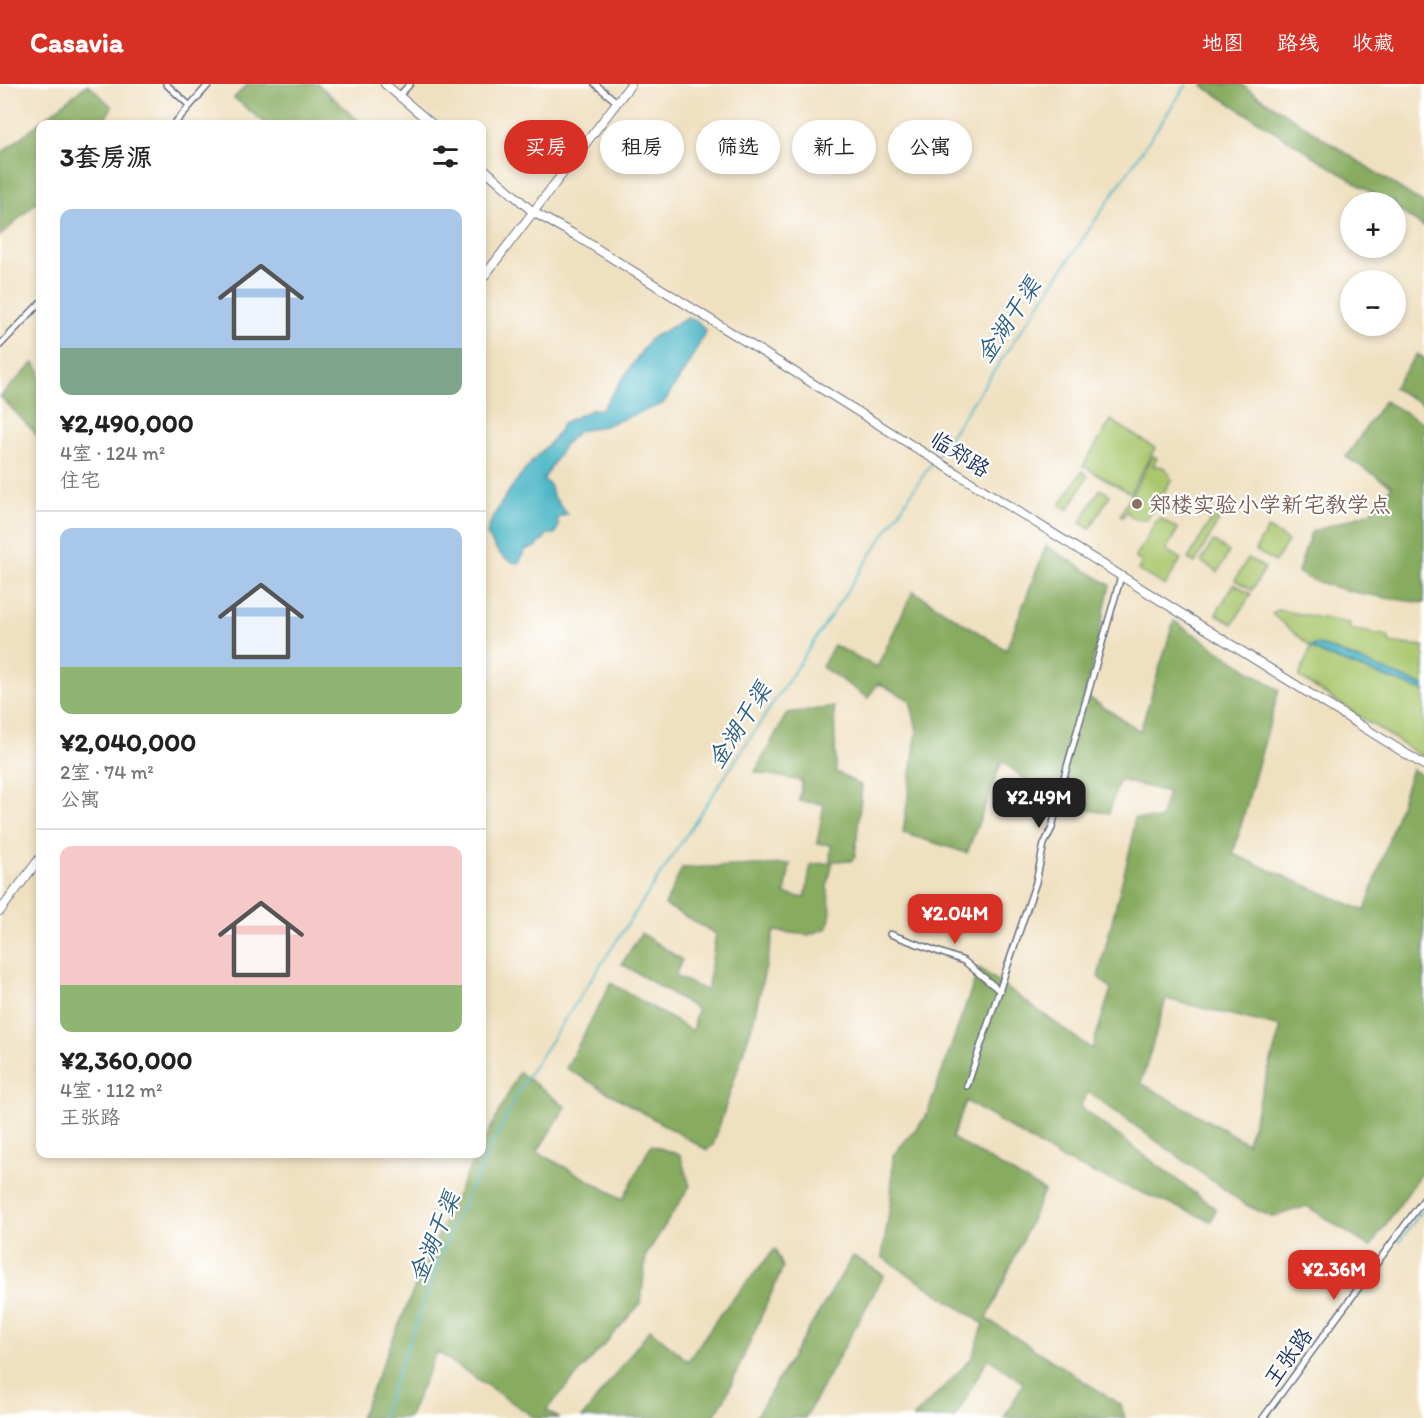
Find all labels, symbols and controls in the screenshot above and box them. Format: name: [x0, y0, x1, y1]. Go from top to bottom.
text: Casavia: [30, 25, 124, 59]
text: 地图: [1202, 30, 1244, 55]
text: 路线: [1277, 30, 1319, 55]
text: 收藏: [1352, 30, 1394, 55]
chip: 买房: [504, 120, 588, 174]
chip: 租房: [600, 120, 684, 174]
chip: 筛选: [696, 120, 780, 174]
chip: 新上: [792, 120, 876, 174]
chip: 公寓: [888, 120, 972, 174]
icon: filters: [429, 140, 462, 173]
text: 3套房源: [60, 141, 152, 173]
map controls: [1340, 192, 1406, 336]
button: +: [1340, 192, 1406, 258]
icon: home: [207, 248, 315, 356]
water label: 金湖干渠: [969, 270, 1048, 368]
button: −: [1340, 270, 1406, 336]
text: ¥2,490,000: [60, 407, 194, 439]
street label: 临郑路: [925, 425, 995, 483]
text: 4室 · 124 m²: [60, 441, 165, 465]
text: 住宅: [60, 468, 100, 492]
place label: 郑楼实验小学新宅教学点: [1149, 491, 1391, 518]
marker: 郑楼实验小学新宅教学点: [1130, 497, 1144, 511]
icon: home: [207, 567, 315, 675]
water label: 金湖干渠: [701, 675, 778, 773]
text: ¥2,040,000: [60, 726, 196, 758]
text: 2室 · 74 m²: [60, 760, 154, 784]
pin: ¥2.49M: [990, 778, 1088, 829]
text: ¥2.49M: [1007, 785, 1071, 809]
text: 公寓: [60, 787, 100, 811]
icon: home: [207, 885, 315, 993]
pin: ¥2.04M: [906, 894, 1004, 945]
text: ¥2.04M: [922, 901, 988, 925]
text: ¥2,360,000: [60, 1044, 193, 1076]
text: 4室 · 112 m²: [60, 1078, 162, 1102]
text: 王张路: [60, 1105, 120, 1129]
water label: 金湖干渠: [402, 1185, 467, 1287]
pin: ¥2.36M: [1285, 1250, 1383, 1301]
text: ¥2.36M: [1302, 1257, 1366, 1281]
street label: 王张路: [1258, 1322, 1318, 1392]

